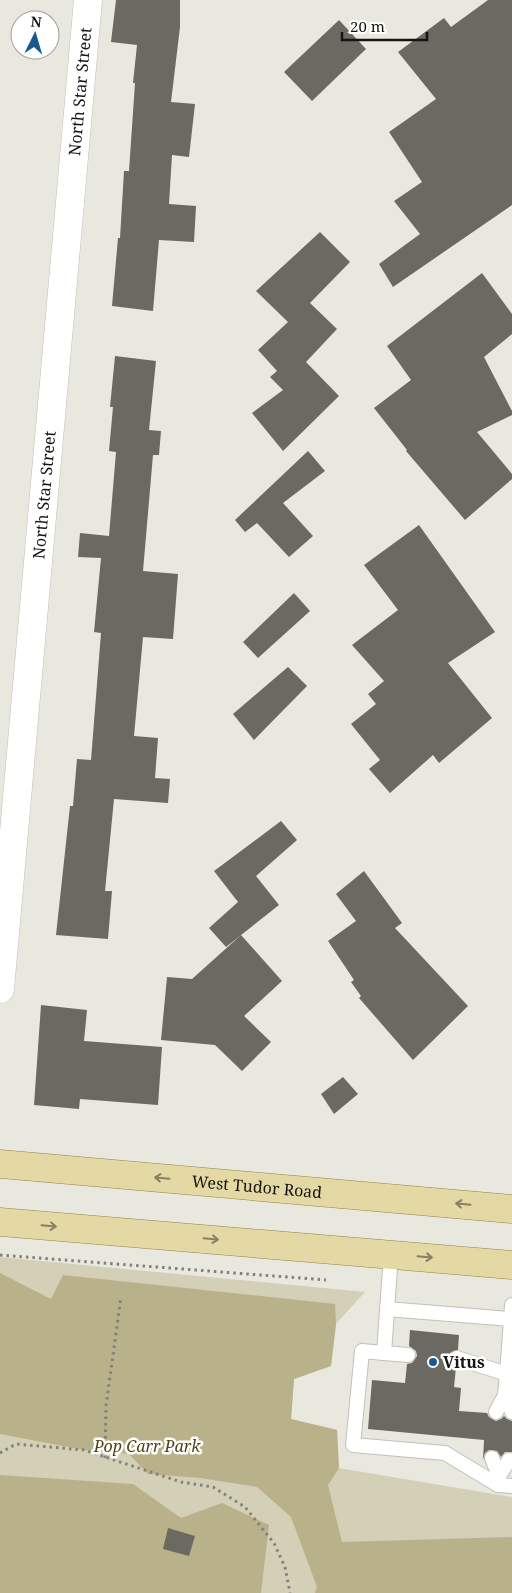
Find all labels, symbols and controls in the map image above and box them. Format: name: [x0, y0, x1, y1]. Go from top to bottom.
north arrow: [10, 10, 60, 60]
scale bar: [342, 10, 427, 42]
text: N: [30, 12, 43, 31]
text: 20 m: [350, 16, 385, 36]
street label: North Star Street: [63, 26, 97, 157]
street label: North Star Street: [27, 429, 61, 560]
street label: West Tudor Road: [191, 1170, 323, 1203]
one-way arrow: [154, 1173, 170, 1183]
one-way arrow: [456, 1200, 472, 1209]
one-way arrow: [40, 1221, 56, 1231]
one-way arrow: [202, 1234, 218, 1244]
one-way arrow: [417, 1253, 433, 1262]
place label: Vitus: [443, 1351, 485, 1373]
marker: Vitus: [427, 1356, 439, 1368]
park label: Pop Carr Park: [93, 1435, 201, 1457]

